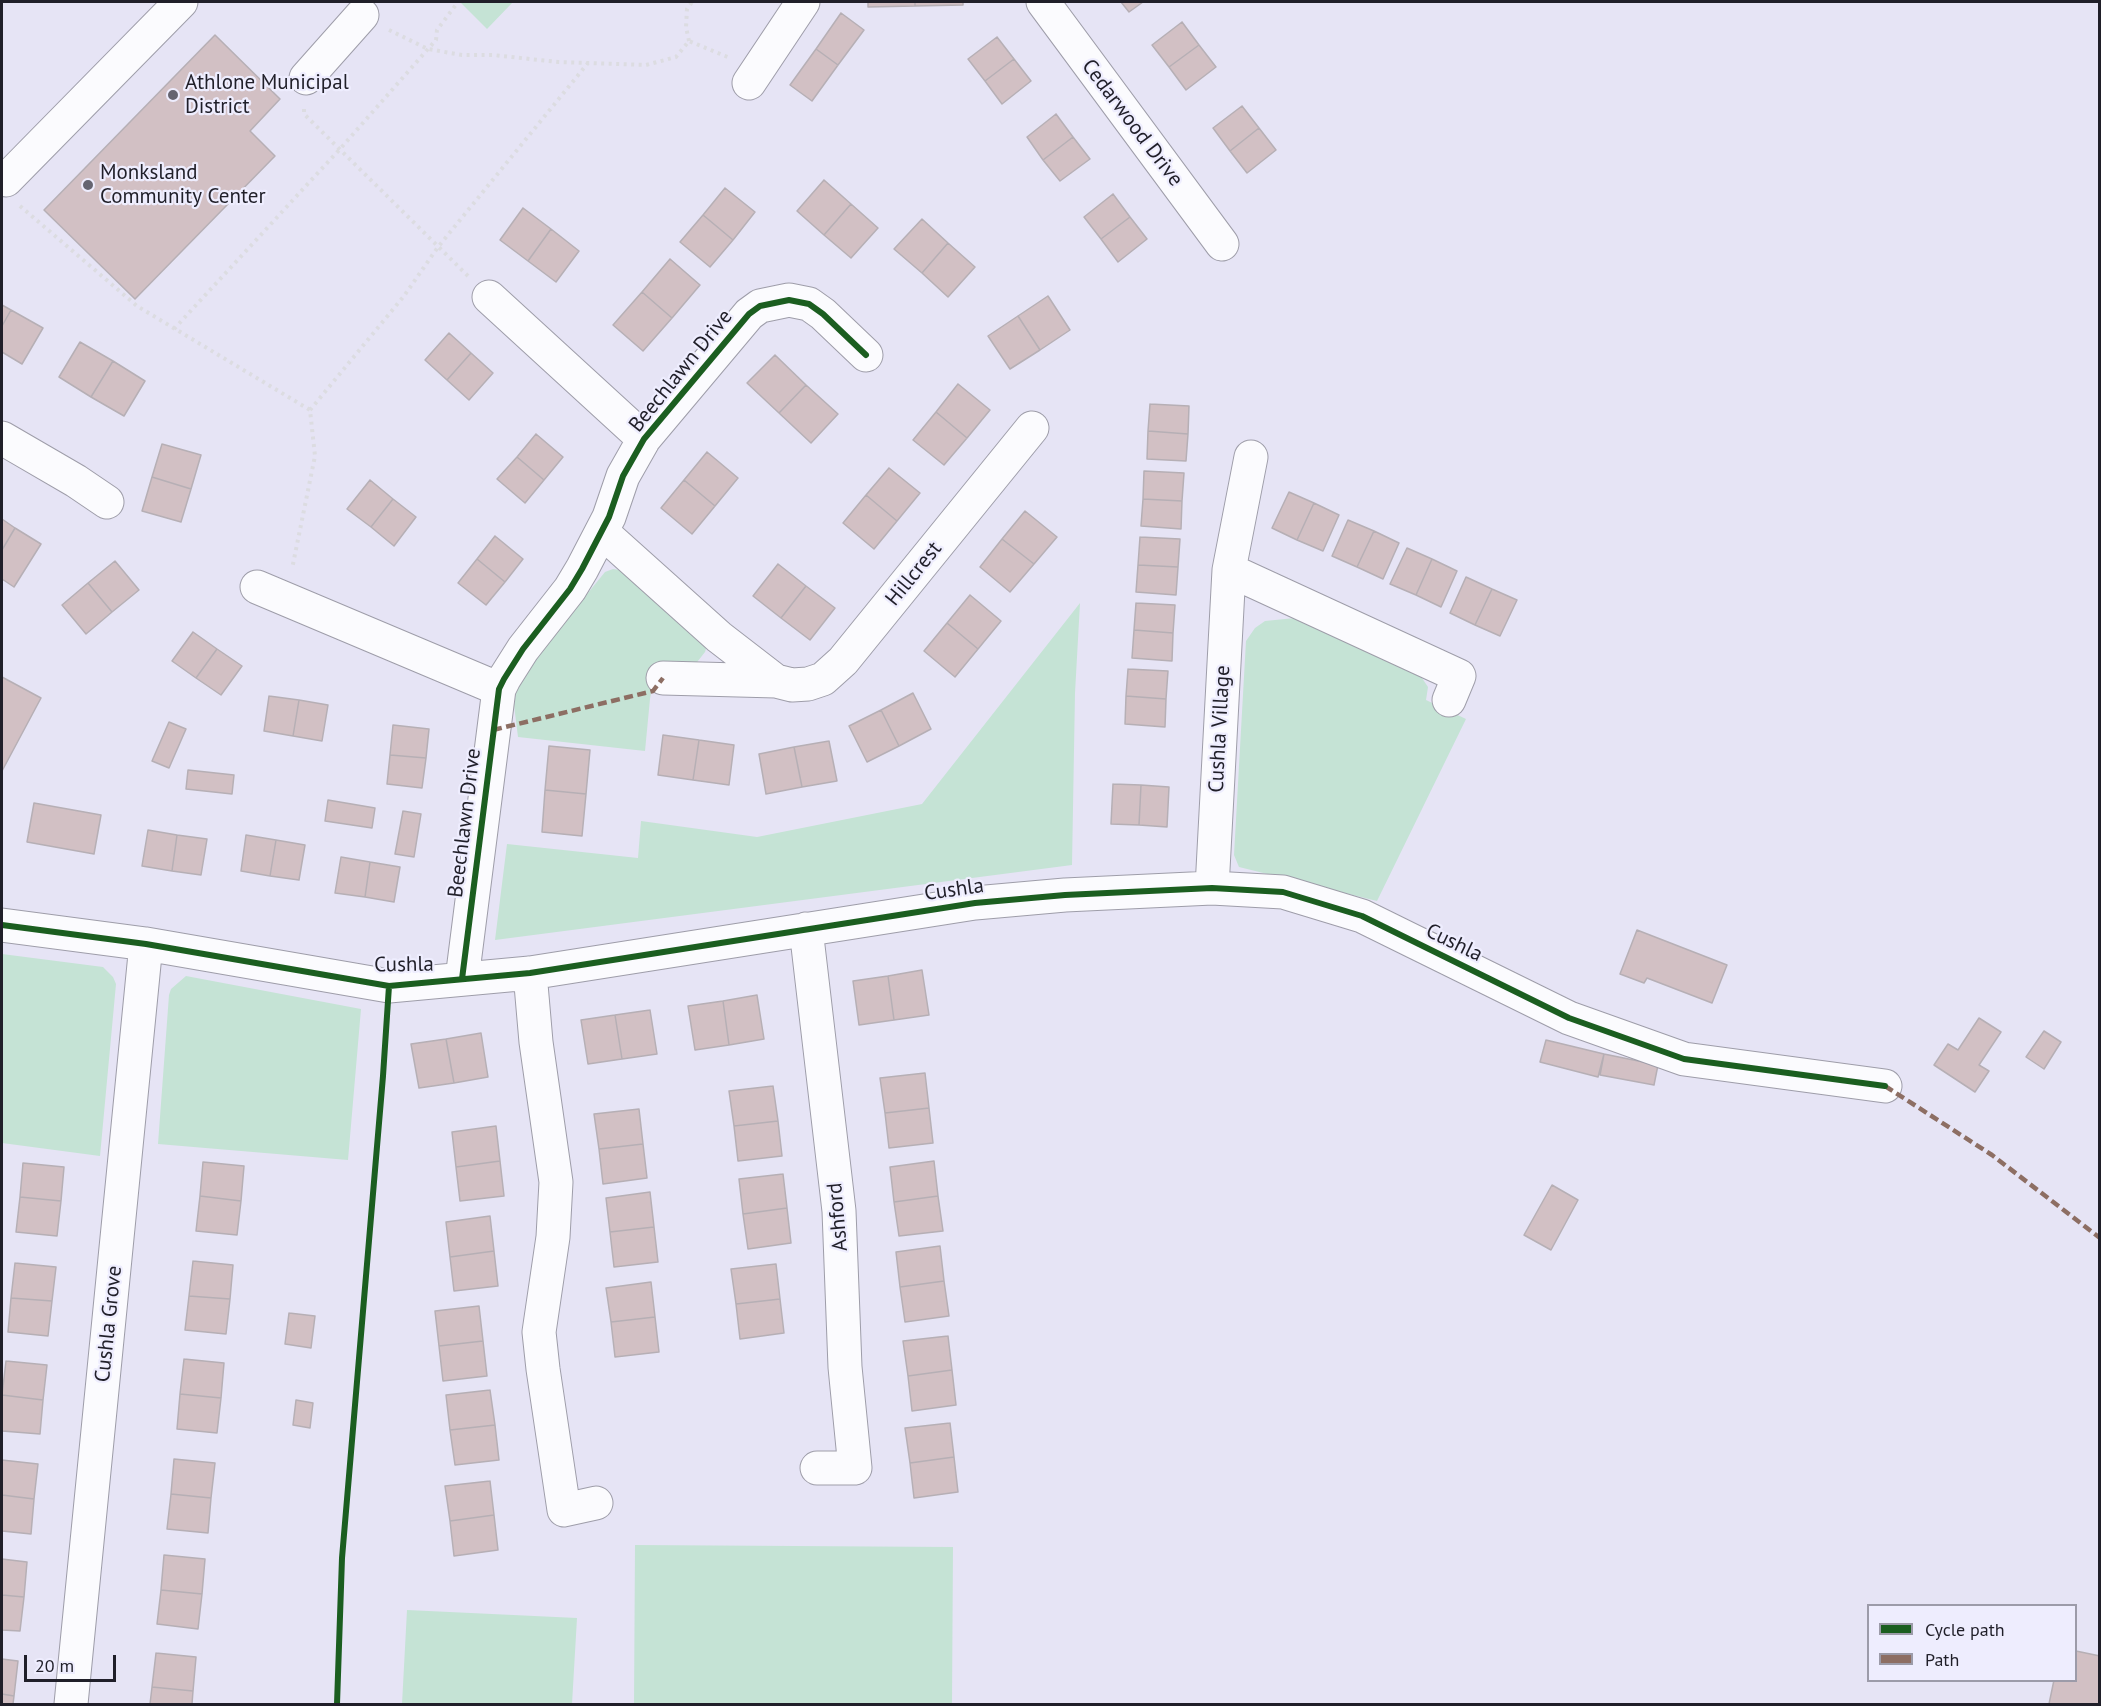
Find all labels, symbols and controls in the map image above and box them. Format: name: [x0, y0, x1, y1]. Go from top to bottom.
street label: Cedarwood Drive: [1076, 55, 1188, 191]
place label: Athlone Municipal District: [185, 70, 349, 120]
marker: Athlone Municipal District: [166, 88, 180, 102]
place label: Monksland Community Center: [100, 160, 266, 210]
marker: Monksland Community Center: [81, 178, 95, 192]
street label: Beechlawn Drive: [624, 305, 738, 437]
street label: Hillcrest: [881, 537, 947, 611]
street label: Cushla Village: [1204, 665, 1236, 793]
street label: Beechlawn Drive: [443, 747, 487, 899]
street label: Cushla: [923, 873, 985, 907]
street label: Cushla: [1422, 919, 1486, 967]
street label: Cushla: [374, 952, 434, 978]
street label: Ashford: [822, 1182, 854, 1252]
street label: Cushla Grove: [90, 1265, 128, 1383]
legend: [1867, 1604, 2077, 1682]
text: Cycle path: [1925, 1618, 2005, 1641]
scale bar: [27, 1643, 118, 1681]
text: Path: [1925, 1648, 1959, 1671]
text: 20 m: [35, 1654, 74, 1677]

